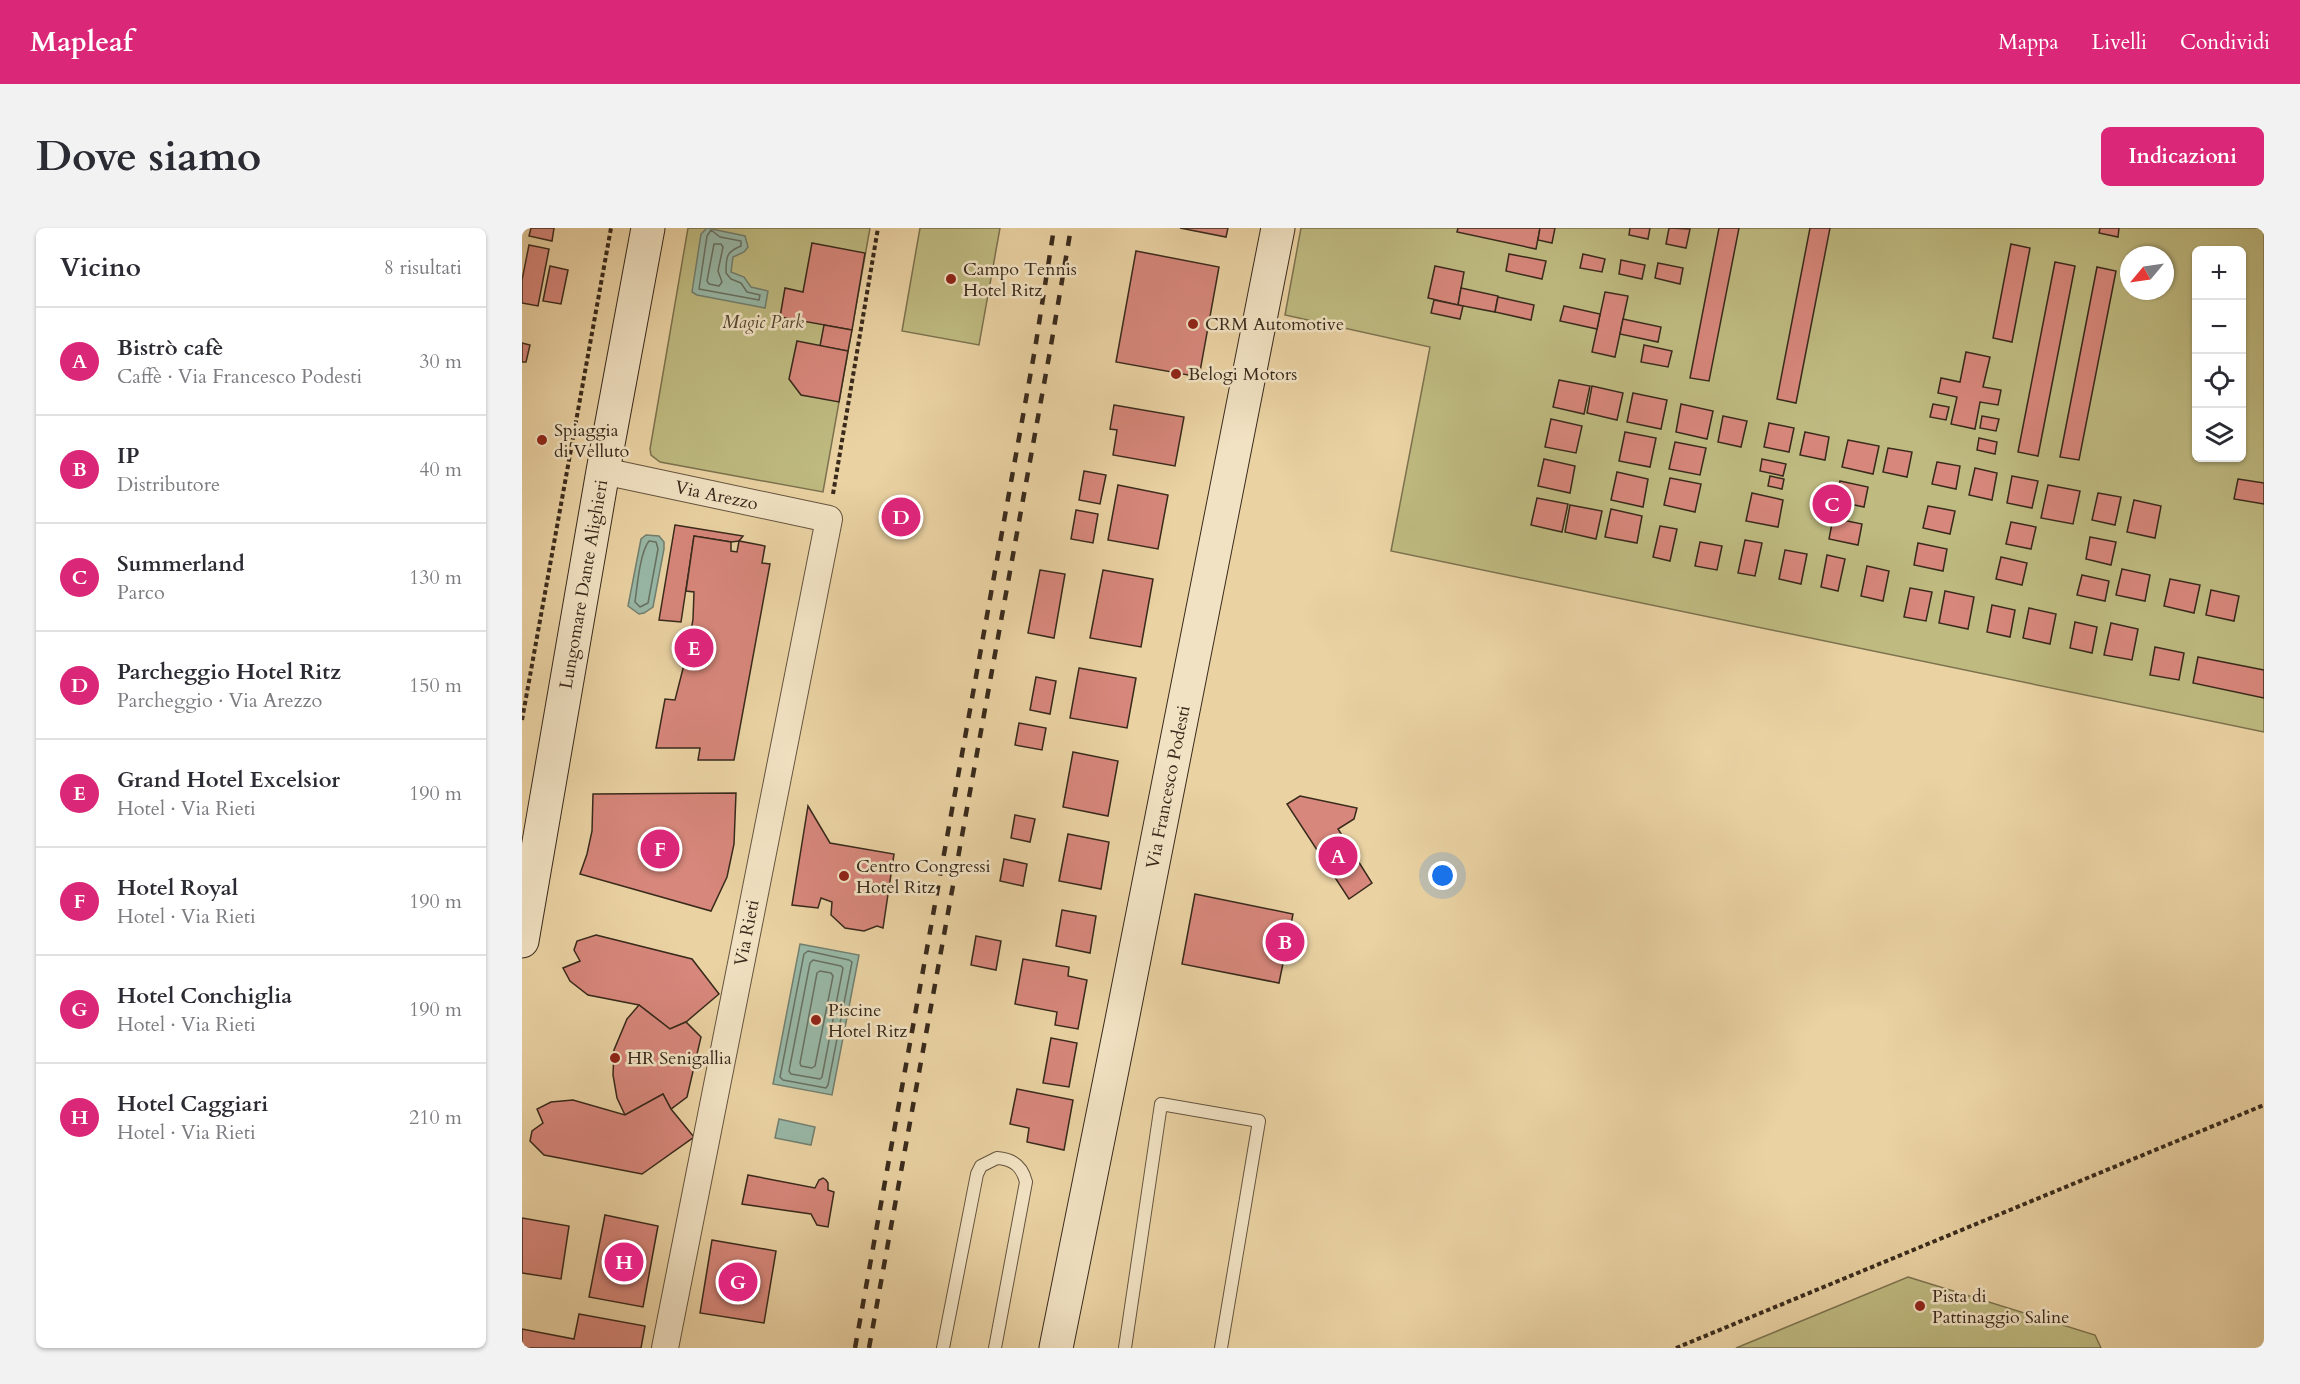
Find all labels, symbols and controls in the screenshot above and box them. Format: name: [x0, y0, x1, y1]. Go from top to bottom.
text: Mapleaf: [30, 23, 133, 61]
text: Mappa: [1998, 28, 2059, 57]
text: Livelli: [2092, 28, 2147, 57]
text: Condividi: [2180, 28, 2270, 57]
button: Indicazioni: [2101, 127, 2264, 186]
text: Dove siamo: [36, 128, 261, 185]
north arrow: [2120, 246, 2174, 300]
map controls: [2192, 246, 2246, 462]
button: +: [2192, 246, 2246, 300]
text: Vicino: [60, 250, 141, 285]
text: 8 risultati: [384, 254, 462, 281]
place label: Campo Tennis Hotel Ritz: [963, 257, 1077, 303]
marker: Campo Tennis Hotel Ritz: [944, 272, 958, 286]
button: −: [2192, 300, 2246, 354]
park label: Magic Park: [722, 310, 804, 335]
place label: CRM Automotive: [1205, 312, 1344, 337]
marker: CRM Automotive: [1186, 317, 1200, 331]
text: Bistrò cafè: [117, 333, 223, 363]
text: A: [72, 348, 87, 375]
text: 30 m: [419, 348, 462, 375]
button: locate: [2192, 354, 2246, 408]
place label: Belogi Motors: [1188, 362, 1297, 387]
text: Caffè · Via Francesco Podesti: [117, 363, 362, 390]
marker: Belogi Motors: [1169, 367, 1183, 381]
button: layers: [2192, 408, 2246, 462]
place label: Spiaggia di Velluto: [554, 418, 630, 464]
marker: Spiaggia di Velluto: [535, 433, 549, 447]
text: IP: [117, 441, 139, 471]
text: B: [72, 456, 87, 483]
text: 40 m: [419, 456, 462, 483]
text: Distributore: [117, 471, 220, 498]
street label: Via Arezzo: [673, 474, 761, 516]
street label: Lungomare Dante Alighieri: [553, 478, 614, 691]
pin: C: [1812, 482, 1852, 526]
pin: D: [882, 494, 920, 540]
text: Summerland: [117, 549, 245, 579]
text: C: [72, 564, 87, 591]
text: 130 m: [409, 564, 462, 591]
text: Parco: [117, 579, 165, 606]
pin: E: [674, 626, 714, 670]
text: Parcheggio Hotel Ritz: [117, 657, 341, 687]
text: D: [71, 672, 88, 699]
text: 150 m: [409, 672, 462, 699]
text: Parcheggio · Via Arezzo: [117, 687, 322, 714]
street label: Via Francesco Podesti: [1140, 703, 1196, 871]
text: Grand Hotel Excelsior: [117, 765, 340, 795]
text: E: [73, 780, 86, 807]
text: 190 m: [409, 780, 462, 807]
text: Hotel · Via Rieti: [117, 795, 256, 822]
pin: F: [640, 826, 680, 872]
pin: A: [1318, 834, 1358, 878]
place label: Centro Congressi Hotel Ritz: [856, 854, 991, 900]
your location: [1428, 861, 1457, 890]
marker: Centro Congressi Hotel Ritz: [837, 869, 851, 883]
text: Hotel Royal: [117, 873, 238, 903]
text: F: [74, 888, 85, 915]
text: 190 m: [409, 888, 462, 915]
street label: Via Rieti: [728, 898, 766, 968]
text: Hotel · Via Rieti: [117, 903, 256, 930]
pin: B: [1266, 920, 1305, 964]
text: Hotel Conchiglia: [117, 981, 292, 1011]
text: G: [71, 996, 88, 1023]
text: 190 m: [409, 996, 462, 1023]
place label: Piscine Hotel Ritz: [828, 998, 907, 1044]
text: Hotel · Via Rieti: [117, 1011, 256, 1038]
marker: Piscine Hotel Ritz: [809, 1013, 823, 1027]
place label: HR Senigallia: [627, 1046, 732, 1071]
marker: HR Senigallia: [608, 1051, 622, 1065]
text: Hotel Caggiari: [117, 1089, 268, 1119]
text: H: [71, 1104, 88, 1131]
text: 210 m: [409, 1104, 462, 1131]
text: Hotel · Via Rieti: [117, 1119, 256, 1146]
pin: H: [604, 1240, 644, 1284]
pin: G: [718, 1260, 758, 1304]
place label: Pista di Pattinaggio Saline: [1932, 1284, 2070, 1330]
marker: Pista di Pattinaggio Saline: [1913, 1299, 1927, 1313]

